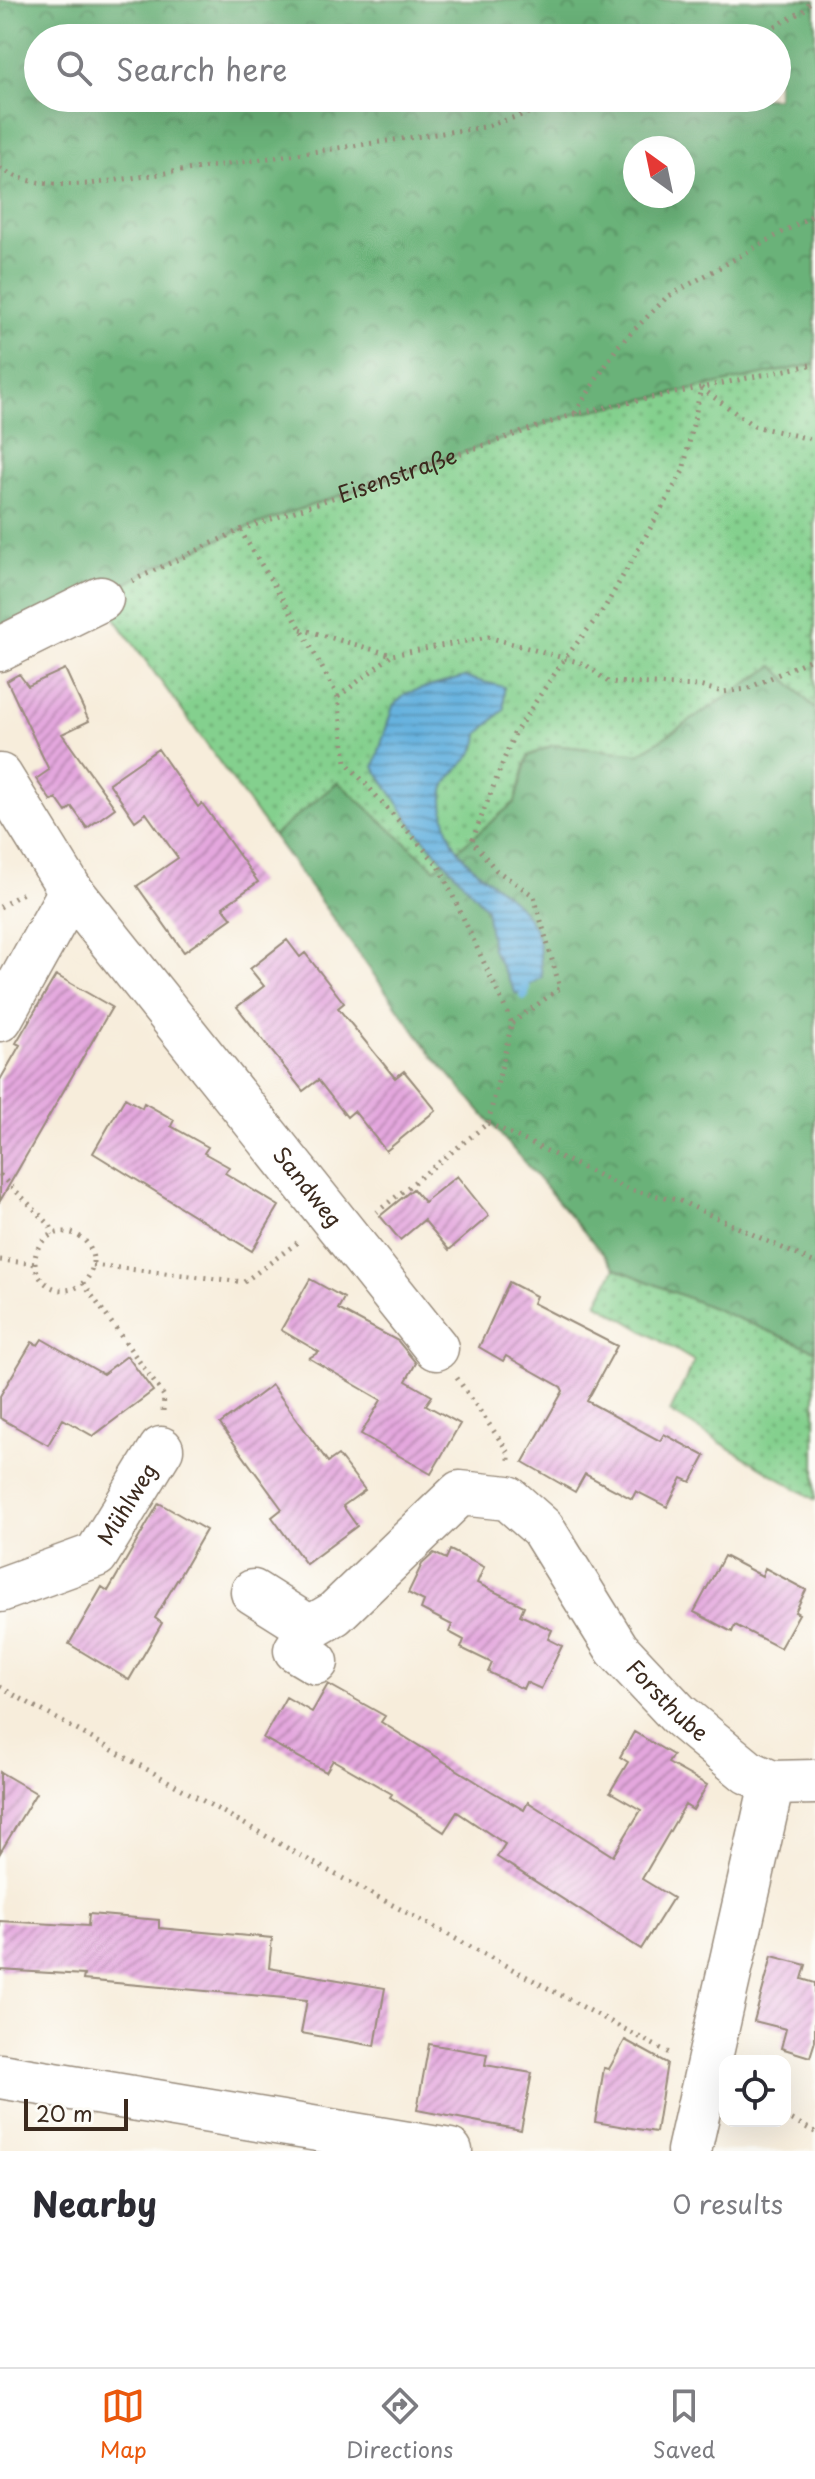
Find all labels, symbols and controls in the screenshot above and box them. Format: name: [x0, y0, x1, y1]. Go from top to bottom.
search box: [24, 24, 791, 112]
icon: search: [52, 46, 96, 90]
text: Search here: [116, 46, 288, 91]
north arrow: [623, 136, 695, 208]
street label: Eisenstraße: [333, 438, 461, 510]
street label: Sandweg: [266, 1138, 351, 1234]
street label: Mühlweg: [88, 1456, 164, 1551]
street label: Forsthube: [620, 1651, 717, 1748]
map controls: [719, 2055, 791, 2127]
button: locate: [719, 2055, 791, 2127]
scale bar: [24, 2095, 128, 2131]
text: 20 m: [36, 2096, 93, 2129]
text: Nearby: [32, 2177, 157, 2229]
text: 0 results: [672, 2184, 783, 2223]
tab: Map: [100, 2384, 147, 2465]
tab: Directions: [346, 2384, 453, 2465]
tab: Saved: [653, 2384, 715, 2465]

